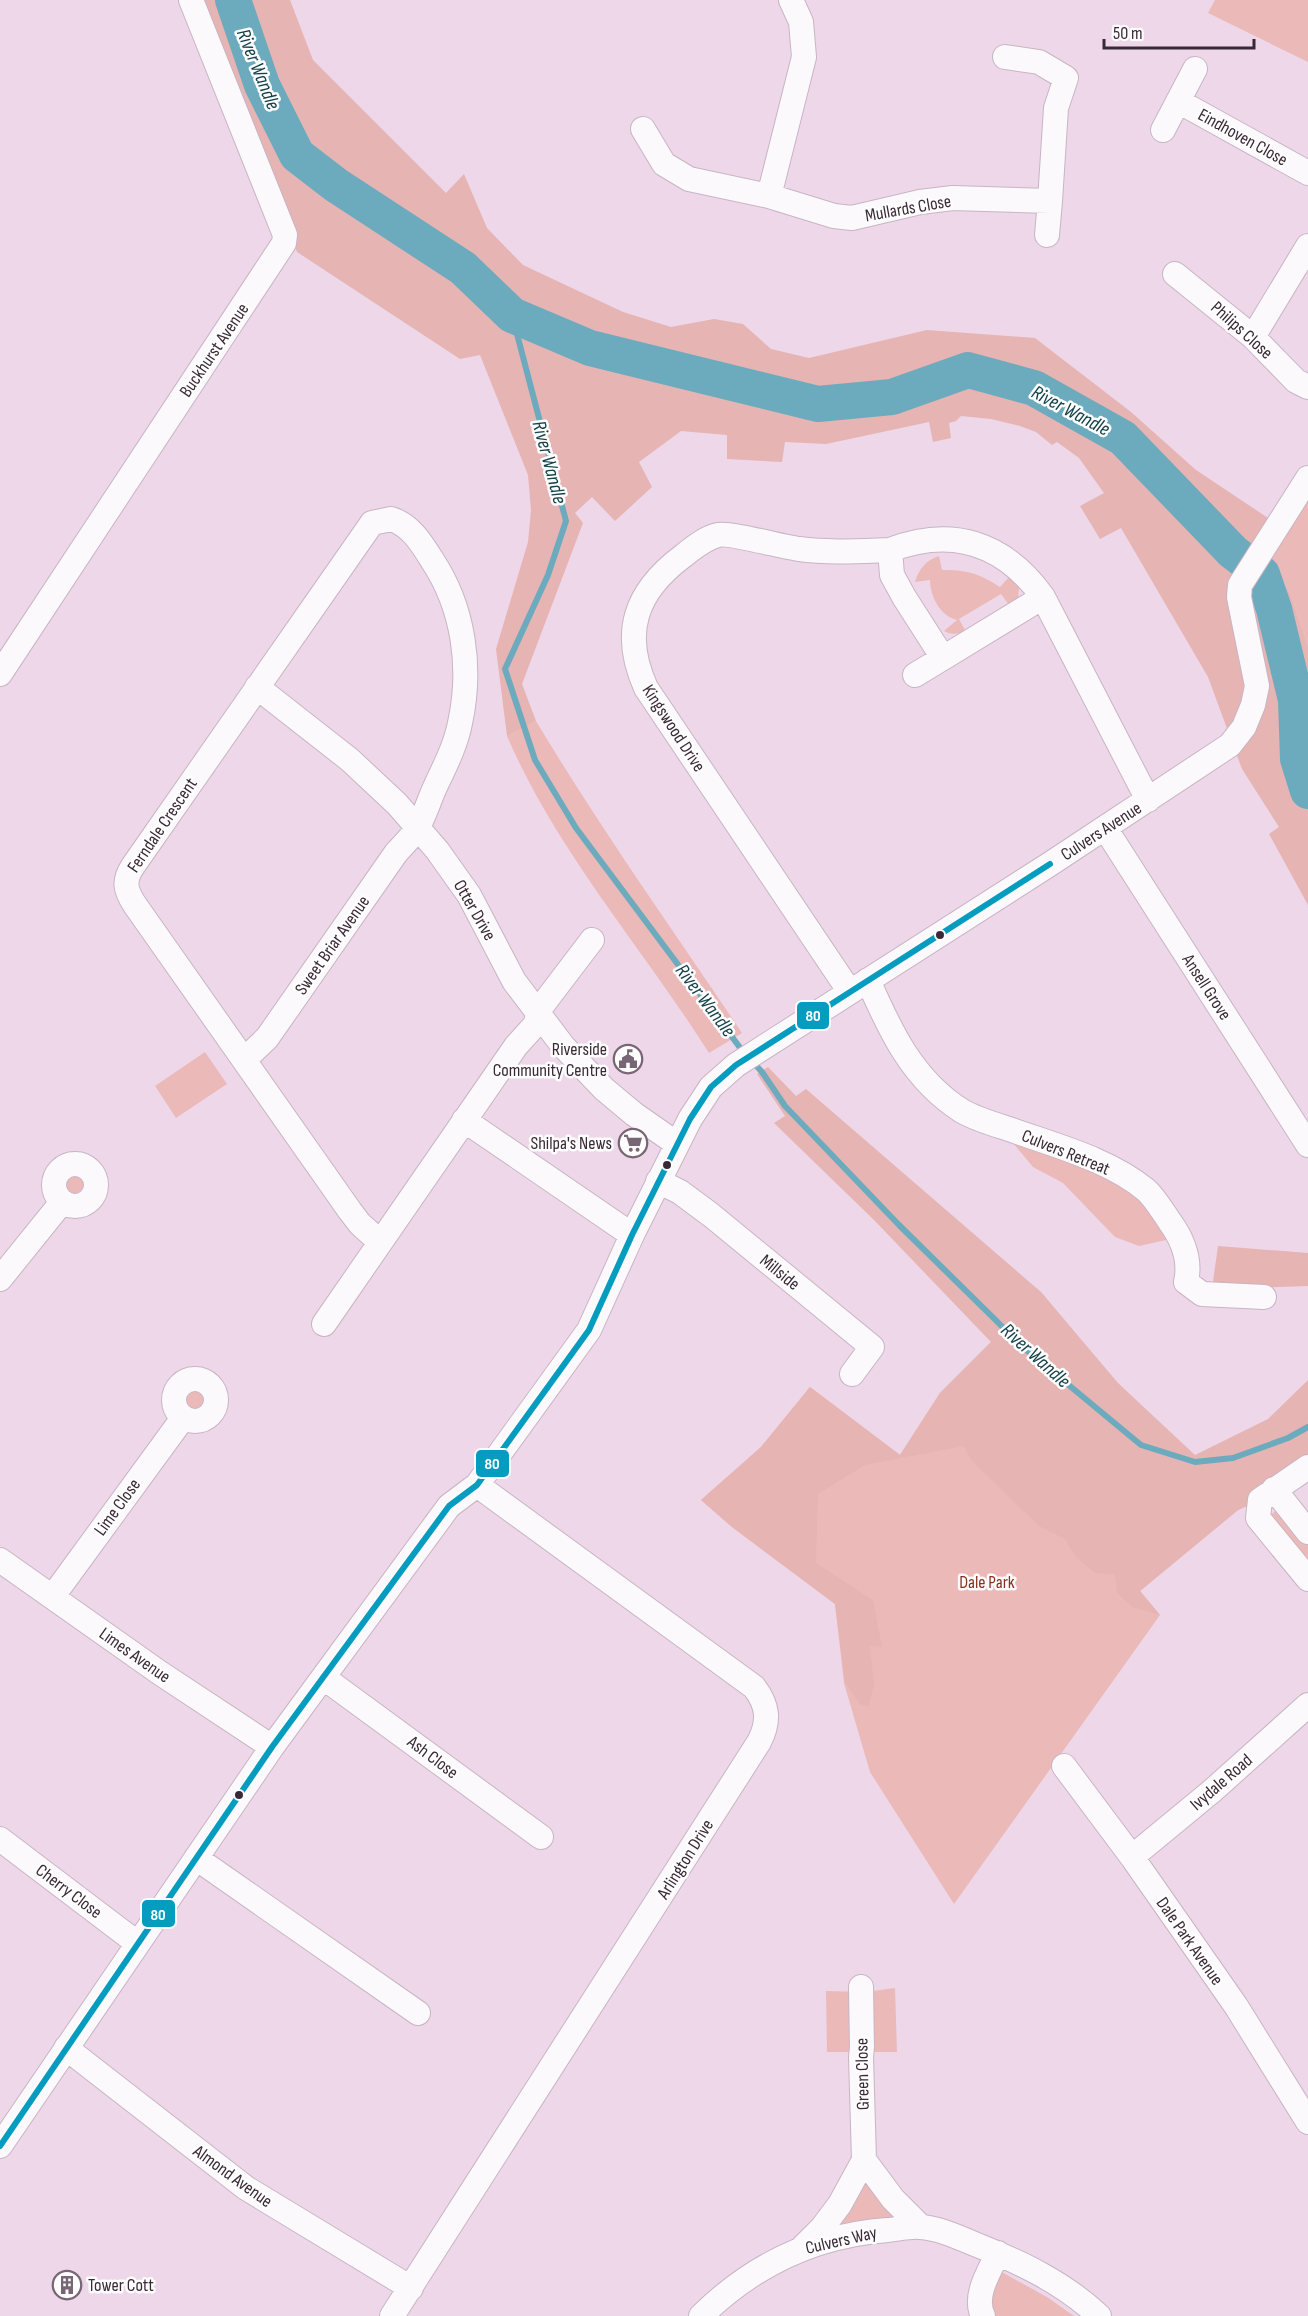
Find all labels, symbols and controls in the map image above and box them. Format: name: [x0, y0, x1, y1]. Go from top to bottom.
scale bar: [1104, 12, 1254, 50]
text: 50 m: [1113, 23, 1143, 44]
water label: River Wandle: [231, 25, 285, 114]
street label: Eindhoven Close: [1194, 104, 1291, 171]
street label: Mullards Close: [864, 191, 953, 226]
street label: Philips Close: [1206, 297, 1277, 364]
street label: Buckhurst Avenue: [175, 299, 253, 401]
water label: River Wandle: [1027, 380, 1114, 442]
water label: River Wandle: [526, 418, 572, 507]
street label: Kingswood Drive: [638, 681, 710, 776]
street label: Ferndale Crescent: [123, 774, 202, 877]
street label: Culvers Avenue: [1057, 798, 1145, 865]
street label: Otter Drive: [449, 876, 500, 944]
street label: Sweet Briar Avenue: [291, 892, 374, 999]
unlabelled marker: [934, 929, 946, 941]
street label: Ansell Grove: [1177, 950, 1236, 1024]
water label: River Wandle: [670, 959, 741, 1042]
line badge: 80: [796, 1001, 830, 1030]
text: 80: [805, 1007, 821, 1026]
place label: Riverside Community Centre: [493, 1039, 607, 1081]
public building icon: Riverside Community Centre: [612, 1043, 644, 1075]
street label: Culvers Retreat: [1019, 1125, 1113, 1180]
supermarket icon: Shilpa's News: [617, 1127, 649, 1159]
place label: Shilpa's News: [530, 1133, 612, 1154]
unlabelled marker: [661, 1159, 673, 1171]
street label: Millside: [755, 1250, 804, 1295]
water label: River Wandle: [996, 1318, 1075, 1393]
line badge: 80: [475, 1449, 510, 1478]
text: 80: [484, 1455, 500, 1474]
street label: Lime Close: [90, 1475, 145, 1540]
park label: Dale Park: [959, 1572, 1015, 1593]
street label: Limes Avenue: [95, 1623, 174, 1688]
street label: Ash Close: [402, 1731, 462, 1783]
street label: Ivydale Road: [1186, 1750, 1257, 1815]
unlabelled marker: [233, 1789, 245, 1801]
street label: Arlington Drive: [652, 1816, 718, 1904]
street label: Cherry Close: [32, 1860, 106, 1923]
street label: Dale Park Avenue: [1152, 1893, 1228, 1989]
line badge: 80: [141, 1899, 176, 1928]
text: 80: [150, 1906, 166, 1925]
street label: Green Close: [851, 2038, 874, 2110]
street label: Almond Avenue: [188, 2140, 276, 2212]
street label: Culvers Way: [803, 2222, 879, 2259]
building icon: Tower Cott: [51, 2269, 83, 2301]
place label: Tower Cott: [88, 2275, 154, 2296]

